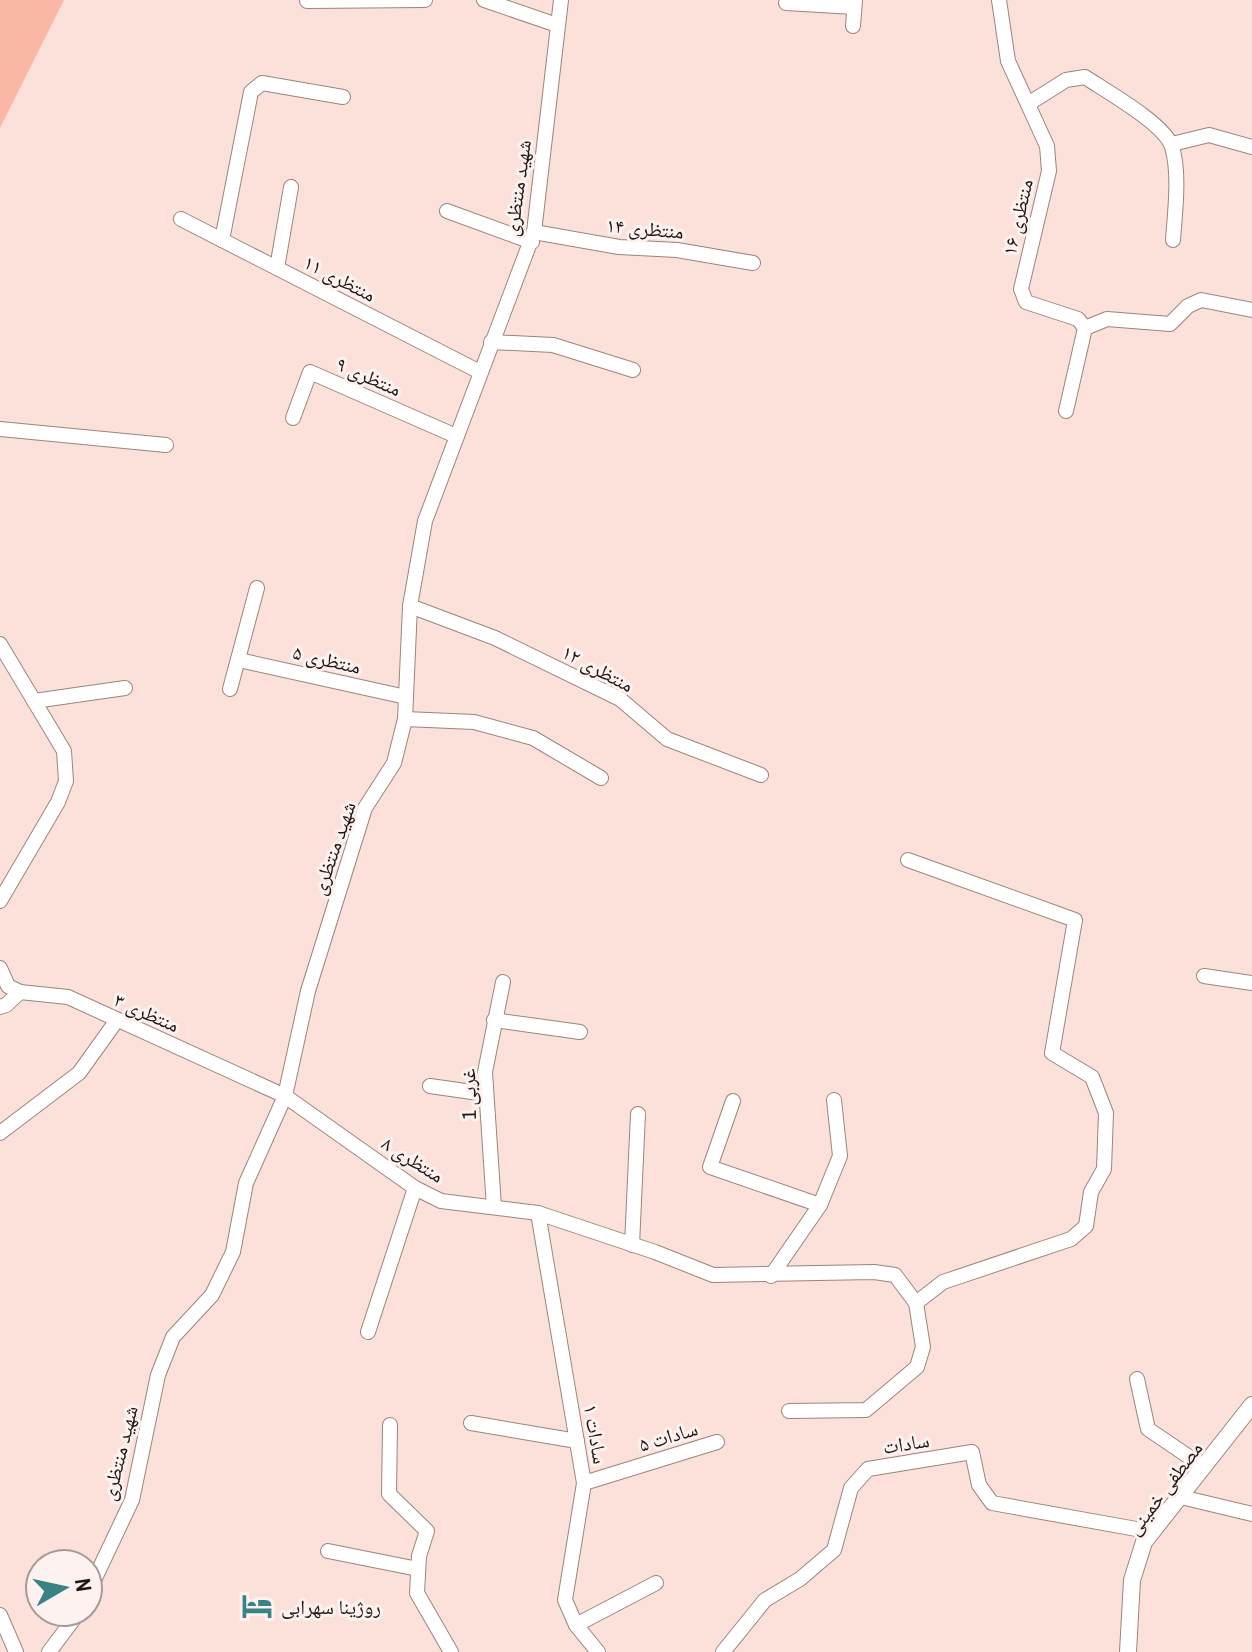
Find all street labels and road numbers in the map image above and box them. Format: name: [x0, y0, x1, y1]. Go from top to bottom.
street label: شهید منتظری: [497, 138, 537, 238]
street label: منتظری ۱۶: [995, 176, 1039, 258]
street label: منتظری ۱۴: [605, 211, 685, 245]
street label: منتظری ۱۱: [299, 248, 381, 308]
street label: منتظری ۹: [332, 350, 406, 402]
street label: منتظری ۵: [290, 638, 364, 680]
street label: منتظری ۱۲: [557, 638, 639, 698]
street label: شهید منتظری: [304, 798, 362, 898]
street label: منتظری ۳: [110, 986, 184, 1038]
street label: غربی 1: [454, 1068, 482, 1120]
street label: منتظری ۸: [377, 1129, 449, 1189]
street label: سادات ۱: [577, 1402, 615, 1466]
street label: شهید منتظری: [94, 1403, 144, 1503]
street label: سادات ۵: [635, 1414, 701, 1458]
street label: سادات: [881, 1426, 931, 1460]
street label: مصطفی خمینی: [1120, 1436, 1208, 1540]

